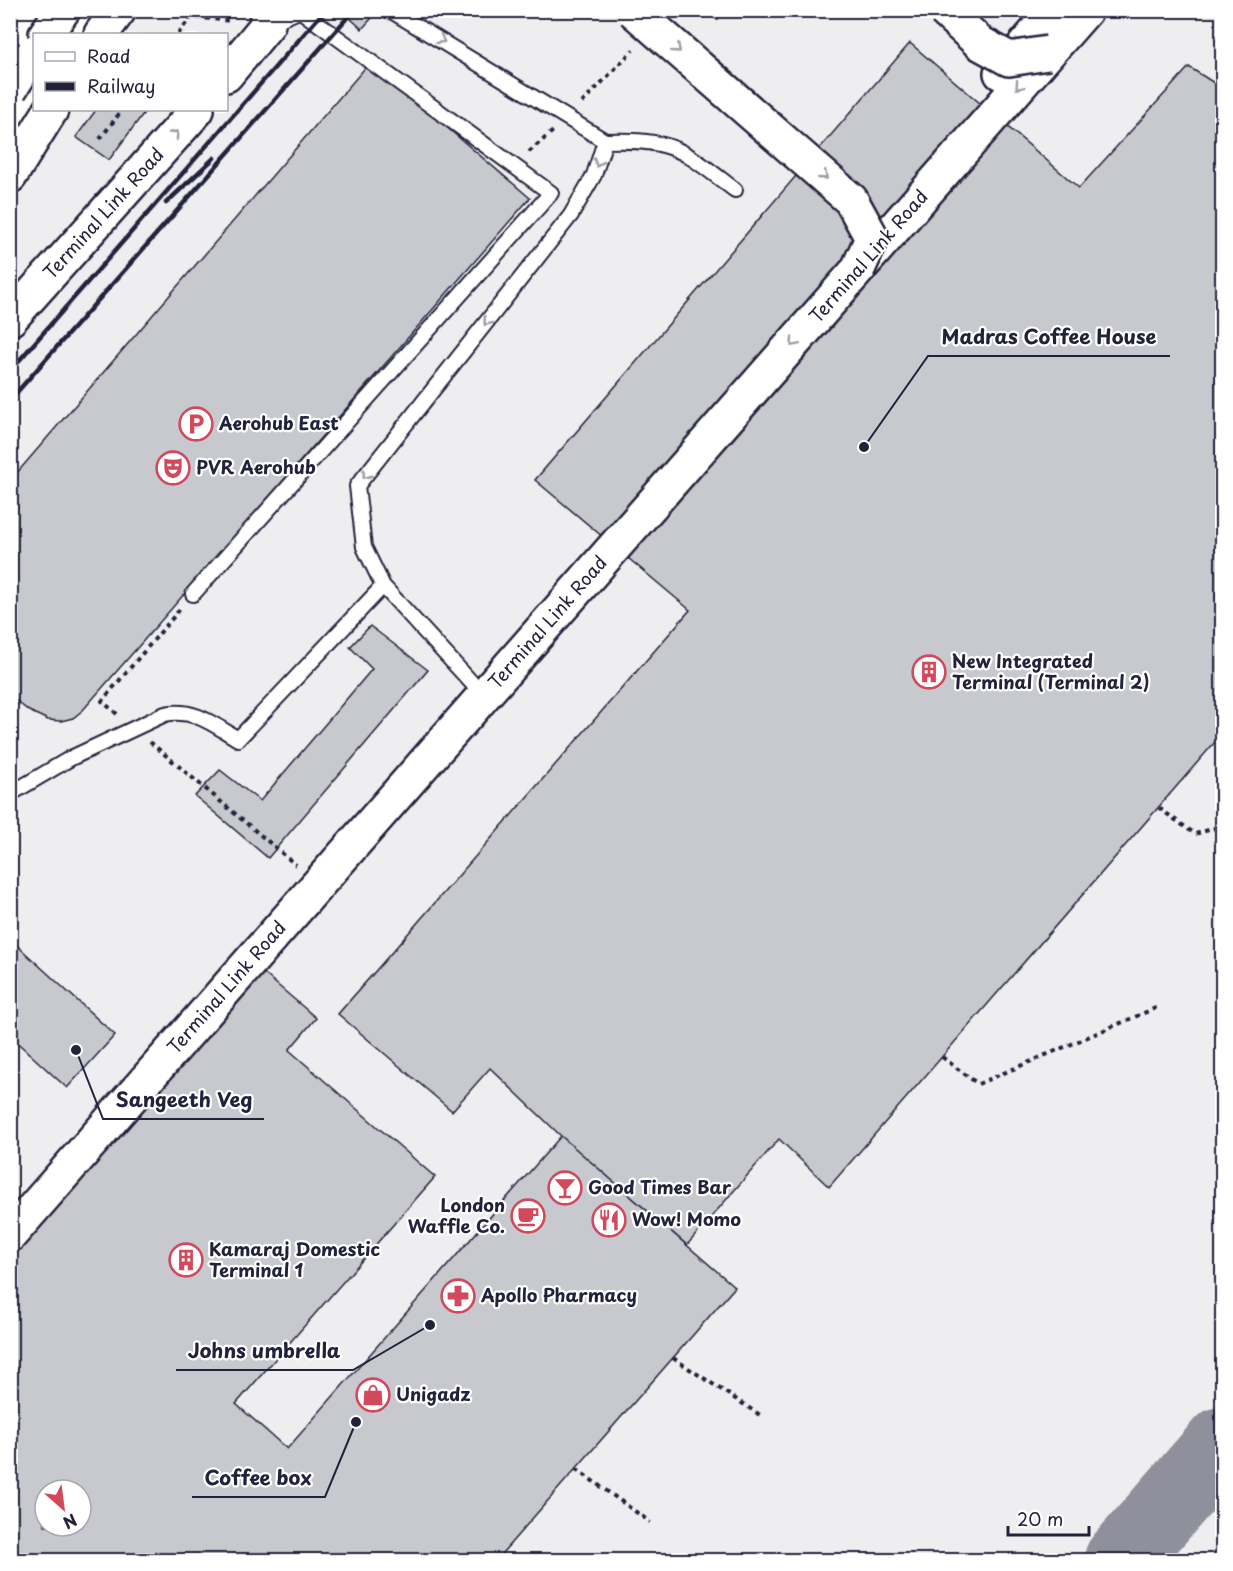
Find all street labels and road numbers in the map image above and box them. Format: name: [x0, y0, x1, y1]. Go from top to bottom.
street label: Terminal Link Road: [36, 141, 169, 285]
street label: Terminal Link Road: [802, 183, 933, 329]
street label: Terminal Link Road: [481, 549, 612, 695]
street label: Terminal Link Road: [160, 914, 291, 1060]

